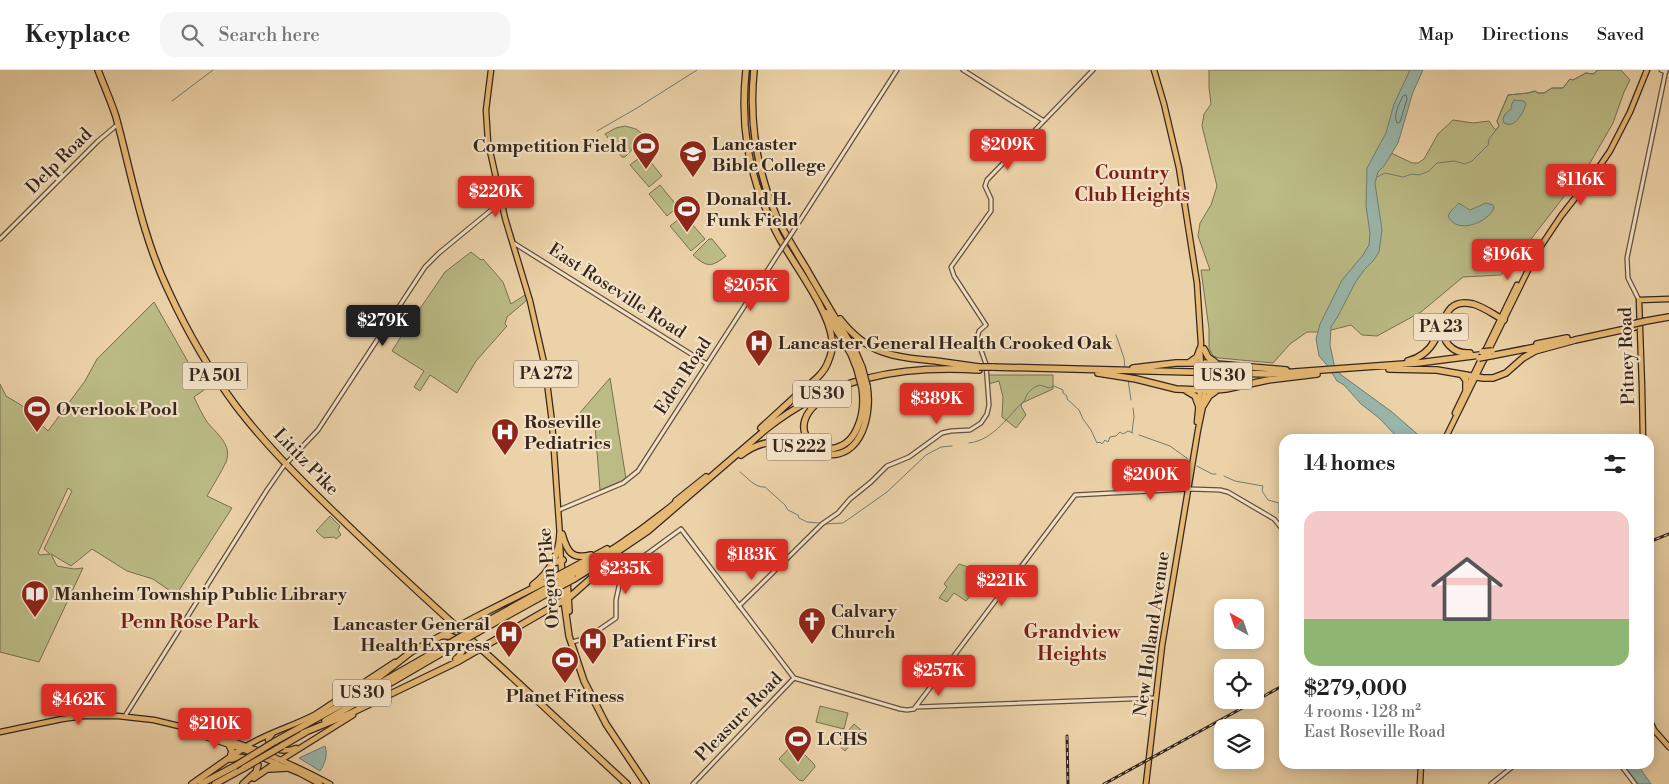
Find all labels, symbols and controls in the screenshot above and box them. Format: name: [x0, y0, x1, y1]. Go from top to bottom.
search box: [160, 12, 510, 57]
text: Keyplace: [25, 20, 130, 50]
icon: search: [178, 21, 206, 49]
text: Search here: [218, 23, 320, 47]
text: Map: [1418, 23, 1454, 46]
text: Directions: [1482, 23, 1569, 46]
text: Saved: [1597, 23, 1644, 46]
street label: Delp Road: [21, 123, 97, 199]
pin: $209K: [973, 128, 1043, 171]
sports icon: Competition Field: [631, 131, 661, 170]
place label: Lancaster Bible College: [712, 133, 826, 177]
place label: Competition Field: [473, 135, 627, 158]
text: $209K: [981, 135, 1035, 155]
school or university icon: Lancaster Bible College: [678, 139, 708, 178]
district label: Country Club Heights: [1074, 161, 1190, 207]
pin: $116K: [1546, 164, 1616, 206]
text: $116K: [1557, 170, 1605, 190]
pin: $220K: [461, 176, 531, 218]
text: $220K: [469, 182, 523, 202]
place label: Donald H. Funk Field: [706, 188, 799, 232]
sports icon: Donald H. Funk Field: [672, 194, 702, 233]
street label: East Roseville Road: [544, 238, 691, 344]
pin: $196K: [1473, 238, 1543, 281]
text: $196K: [1483, 245, 1533, 265]
pin: $205K: [716, 270, 786, 312]
text: $205K: [724, 276, 778, 296]
pin: $279K: [348, 304, 418, 347]
street label: Pitney Road: [1614, 306, 1640, 406]
text: $279K: [357, 311, 409, 331]
road number: PA 23: [1414, 313, 1468, 340]
hospital icon: Lancaster General Health Crooked Oak: [744, 328, 774, 367]
street label: Eden Road: [649, 332, 717, 419]
place label: Lancaster General Health Crooked Oak: [778, 332, 1114, 355]
road number: PA 272: [514, 360, 578, 388]
road number: PA 501: [182, 362, 248, 390]
road number: US 30: [1194, 362, 1252, 390]
road number: US 30: [793, 380, 851, 408]
pin: $389K: [902, 382, 972, 425]
text: $389K: [911, 389, 963, 409]
sports icon: Overlook Pool: [22, 394, 52, 433]
place label: Overlook Pool: [56, 398, 178, 421]
place label: Roseville Pediatrics: [524, 411, 611, 455]
hospital icon: Roseville Pediatrics: [490, 417, 520, 456]
street label: Lititz Pike: [268, 423, 344, 501]
road number: US 222: [766, 434, 832, 461]
icon: filters: [1601, 450, 1629, 478]
text: 14 homes: [1304, 451, 1395, 477]
pin: $200K: [1116, 458, 1186, 501]
text: $200K: [1123, 465, 1179, 485]
street label: Oregon Pike: [533, 527, 565, 629]
pin: $183K: [717, 538, 787, 581]
icon: home: [1422, 544, 1512, 634]
text: $183K: [727, 545, 777, 565]
street label: New Holland Avenue: [1129, 550, 1175, 718]
pin: $235K: [591, 552, 661, 595]
text: $235K: [600, 559, 652, 579]
pin: $221K: [967, 564, 1037, 607]
text: $221K: [977, 571, 1027, 591]
library icon: Manheim Township Public Library: [20, 579, 50, 618]
place label: Manheim Township Public Library: [54, 583, 348, 606]
north arrow: [1214, 599, 1264, 649]
map controls: [1214, 599, 1264, 769]
place label: Calvary Church: [831, 600, 898, 644]
church icon: Calvary Church: [797, 606, 827, 645]
district label: Penn Rose Park: [121, 610, 260, 634]
place label: Lancaster General Health Express: [333, 613, 490, 657]
hospital icon: Lancaster General Health Express: [494, 619, 524, 658]
district label: Grandview Heights: [1023, 620, 1121, 666]
hospital icon: Patient First: [578, 626, 608, 665]
place label: Patient First: [612, 630, 718, 653]
sports icon: Planet Fitness: [550, 645, 580, 684]
pin: $257K: [904, 654, 974, 697]
button: locate: [1214, 659, 1264, 709]
text: $257K: [913, 661, 965, 681]
street label: Pleasure Road: [690, 667, 788, 767]
text: $279,000: [1304, 676, 1407, 702]
road number: US 30: [333, 680, 391, 706]
pin: $462K: [44, 684, 114, 726]
place label: Planet Fitness: [506, 685, 625, 708]
text: $462K: [52, 690, 106, 710]
text: 4 rooms · 128 m²: [1304, 702, 1421, 722]
pin: $210K: [180, 708, 250, 750]
text: $210K: [189, 714, 241, 734]
button: layers: [1214, 719, 1264, 769]
text: East Roseville Road: [1304, 722, 1445, 742]
sports icon: LCHS: [783, 724, 813, 763]
place label: LCHS: [817, 728, 867, 751]

